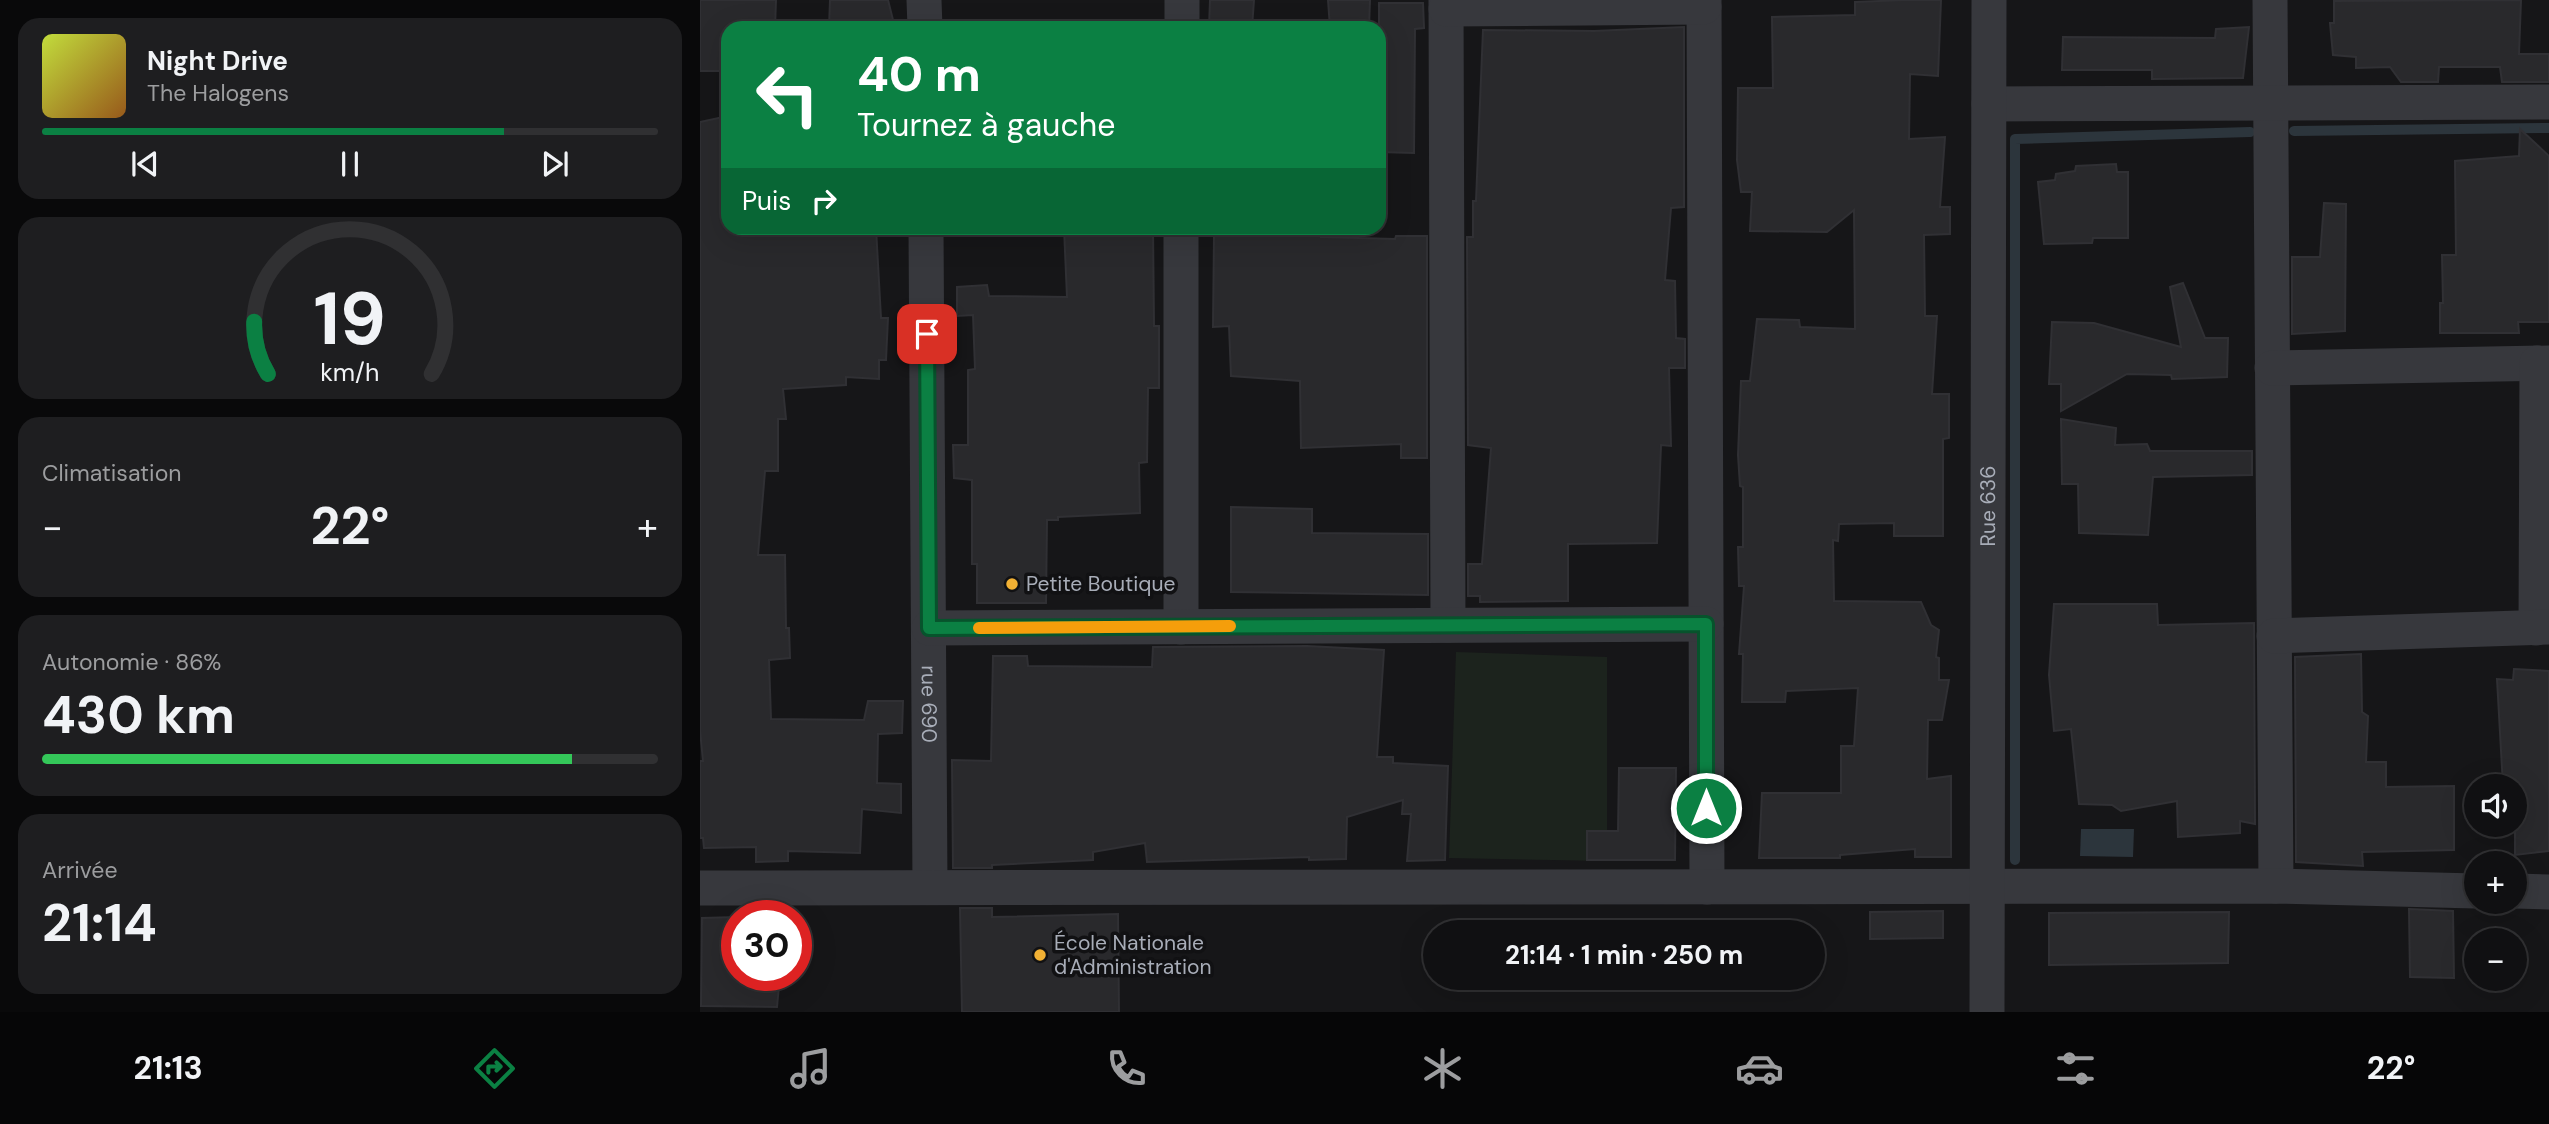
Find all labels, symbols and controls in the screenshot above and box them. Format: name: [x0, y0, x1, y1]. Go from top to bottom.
text: 40 m: [857, 42, 981, 106]
text: Night Drive: [147, 44, 288, 78]
icon: left: [742, 49, 833, 140]
text: The Halogens: [147, 78, 289, 108]
text: Tournez à gauche: [857, 104, 1115, 146]
icon: previous: [126, 145, 164, 183]
icon: pause: [331, 145, 369, 183]
icon: next: [536, 145, 574, 183]
icon: right: [805, 182, 843, 220]
text: Puis: [742, 184, 791, 218]
text: 19: [314, 272, 386, 367]
pin: [897, 304, 957, 364]
icon: arrive: [908, 315, 946, 353]
text: km/h: [320, 355, 380, 388]
text: Climatisation: [42, 458, 181, 488]
street label: Rue 636: [1974, 466, 2002, 546]
text: 22°: [311, 492, 389, 560]
text: −: [42, 502, 63, 552]
text: +: [637, 502, 658, 552]
place label: Petite Boutique: [1026, 570, 1175, 598]
marker: Petite Boutique: [1004, 576, 1020, 592]
text: Autonomie · 86%: [42, 647, 221, 677]
street label: rue 690: [915, 665, 943, 743]
text: 430 km: [42, 681, 235, 749]
position arrow: [1669, 771, 1743, 845]
map controls: [2464, 774, 2527, 991]
button: sound: [2464, 774, 2527, 837]
button: +: [2464, 851, 2527, 914]
text: Arrivée: [42, 855, 118, 885]
text: 21:14: [42, 889, 157, 957]
speed limit sign: 30: [721, 900, 812, 991]
button: −: [2464, 928, 2527, 991]
place label: École Nationale d'Administration: [1054, 929, 1212, 981]
text: 21:14 · 1 min · 250 m: [1505, 938, 1743, 972]
marker: École Nationale d'Administration: [1032, 947, 1048, 963]
icon: directions: [470, 1044, 519, 1093]
icon: music: [786, 1044, 835, 1093]
icon: phone: [1102, 1044, 1151, 1093]
icon: climate: [1418, 1044, 1467, 1093]
icon: car: [1735, 1044, 1784, 1093]
icon: filters: [2051, 1044, 2100, 1093]
text: 21:13: [134, 1047, 203, 1089]
text: 22°: [2367, 1047, 2415, 1089]

